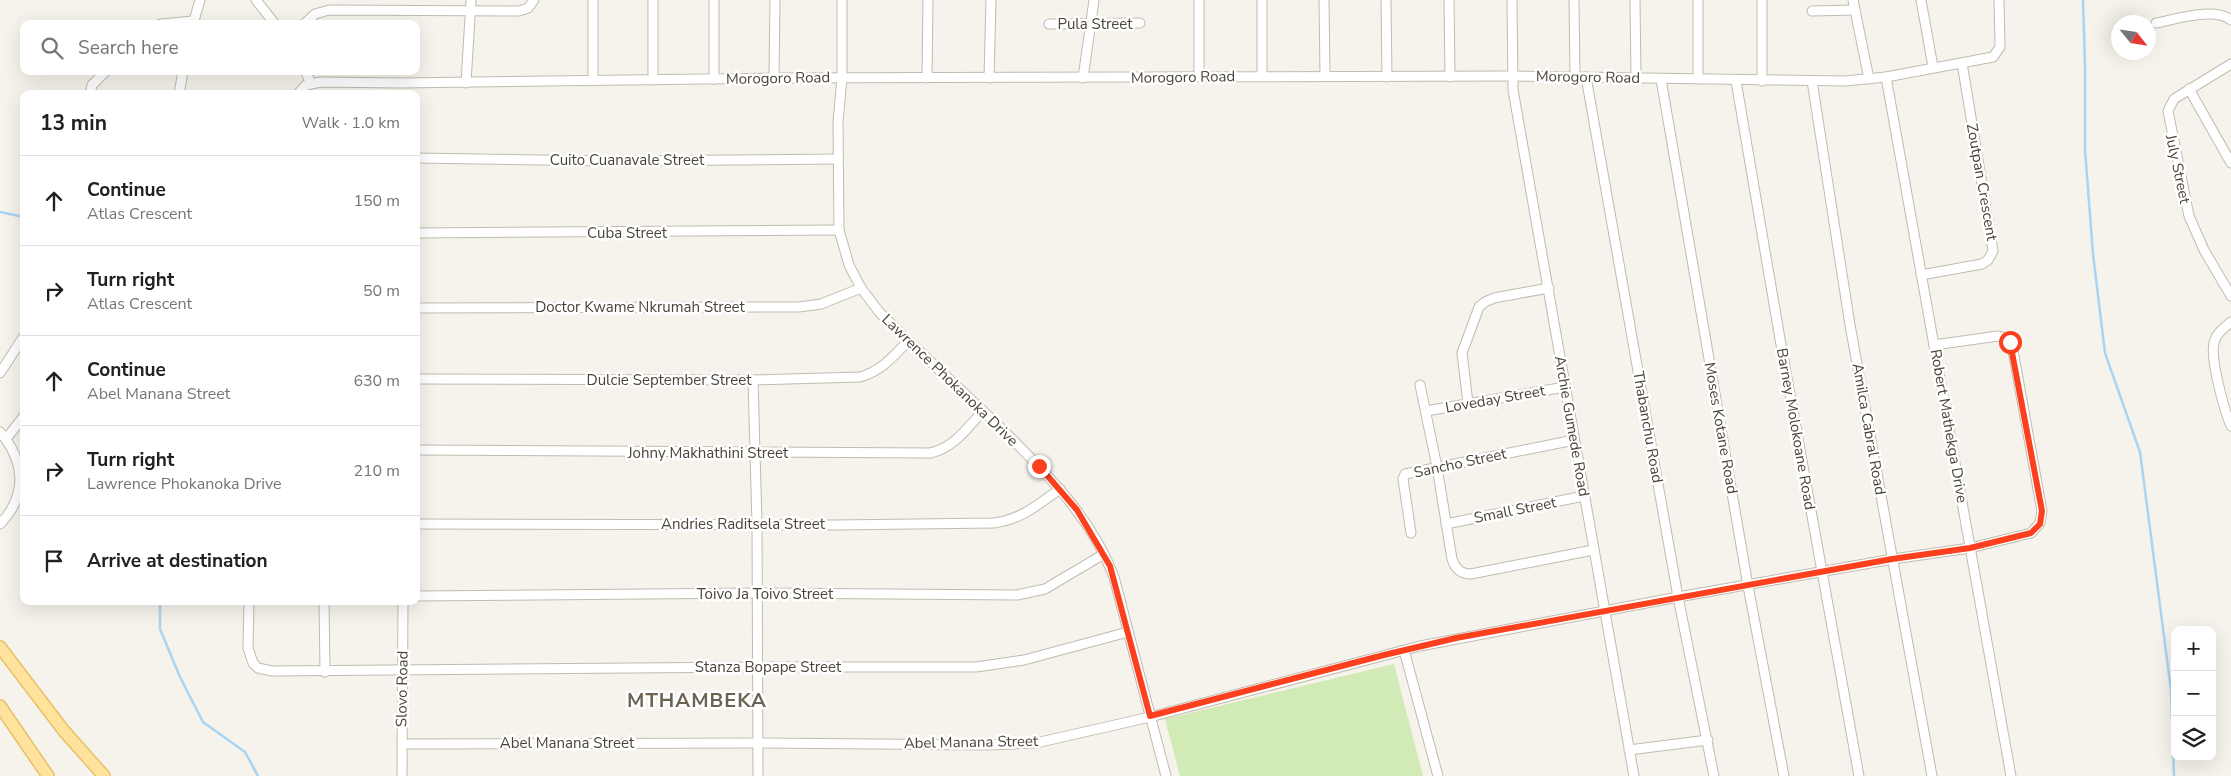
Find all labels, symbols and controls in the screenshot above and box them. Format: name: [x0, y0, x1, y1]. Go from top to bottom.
street label: Pula Street: [1058, 14, 1133, 34]
north arrow: [2111, 15, 2156, 60]
search box: [20, 20, 420, 75]
icon: search: [38, 34, 66, 62]
text: Search here: [78, 35, 179, 61]
street label: Morogoro Road: [1131, 66, 1235, 88]
street label: Morogoro Road: [1536, 66, 1640, 88]
street label: Morogoro Road: [726, 67, 830, 89]
text: 13 min: [40, 109, 107, 137]
text: Walk · 1.0 km: [302, 112, 400, 134]
street label: Zoutpan Crescent: [1962, 122, 2002, 243]
street label: July Street: [2161, 132, 2195, 206]
street label: Cuito Cuanavale Street: [550, 150, 705, 170]
text: Continue: [87, 177, 166, 203]
icon: ahead: [40, 187, 68, 215]
text: 150 m: [353, 190, 400, 212]
text: Atlas Crescent: [87, 203, 192, 225]
street label: Cuba Street: [587, 223, 668, 243]
text: Turn right: [87, 267, 174, 293]
icon: right: [40, 277, 68, 305]
text: 50 m: [363, 280, 400, 302]
text: Atlas Crescent: [87, 293, 192, 315]
street label: Doctor Kwame Nkrumah Street: [535, 297, 746, 317]
street label: Lawrence Phokanoka Drive: [877, 309, 1023, 451]
route start: [1999, 331, 2022, 354]
street label: Barney Molokoane Road: [1772, 346, 1820, 512]
street label: Robert Mathekga Drive: [1926, 348, 1972, 504]
street label: Archie Gumede Road: [1550, 354, 1594, 498]
text: Continue: [87, 357, 166, 383]
street label: Moses Kotane Road: [1700, 361, 1742, 495]
street label: Amilca Cabral Road: [1848, 362, 1890, 496]
icon: ahead: [40, 367, 68, 395]
street label: Thabanchu Road: [1628, 369, 1668, 485]
text: 630 m: [353, 370, 400, 392]
street label: Dulcie September Street: [587, 370, 752, 390]
street label: Loveday Street: [1444, 380, 1547, 418]
text: Abel Manana Street: [87, 383, 230, 405]
street label: Johny Makhathini Street: [627, 443, 789, 463]
street label: Sancho Street: [1412, 443, 1509, 483]
text: Turn right: [87, 447, 174, 473]
route end: [1028, 455, 1051, 478]
icon: right: [40, 457, 68, 485]
text: 210 m: [353, 460, 400, 482]
text: Lawrence Phokanoka Drive: [87, 473, 282, 495]
street label: Small Street: [1472, 492, 1559, 528]
street label: Andries Raditsela Street: [661, 514, 826, 534]
icon: arrive: [40, 547, 68, 575]
text: Arrive at destination: [87, 548, 268, 574]
street label: Toivo Ja Toivo Street: [697, 584, 834, 604]
map controls: [2171, 626, 2216, 761]
button: +: [2171, 626, 2216, 671]
street label: Slovo Road: [391, 651, 413, 727]
street label: Stanza Bopape Street: [695, 657, 842, 677]
button: −: [2171, 671, 2216, 716]
district label: MTHAMBEKA: [627, 687, 767, 714]
button: layers: [2171, 716, 2216, 761]
street label: Abel Manana Street: [904, 731, 1039, 753]
street label: Abel Manana Street: [500, 733, 635, 753]

